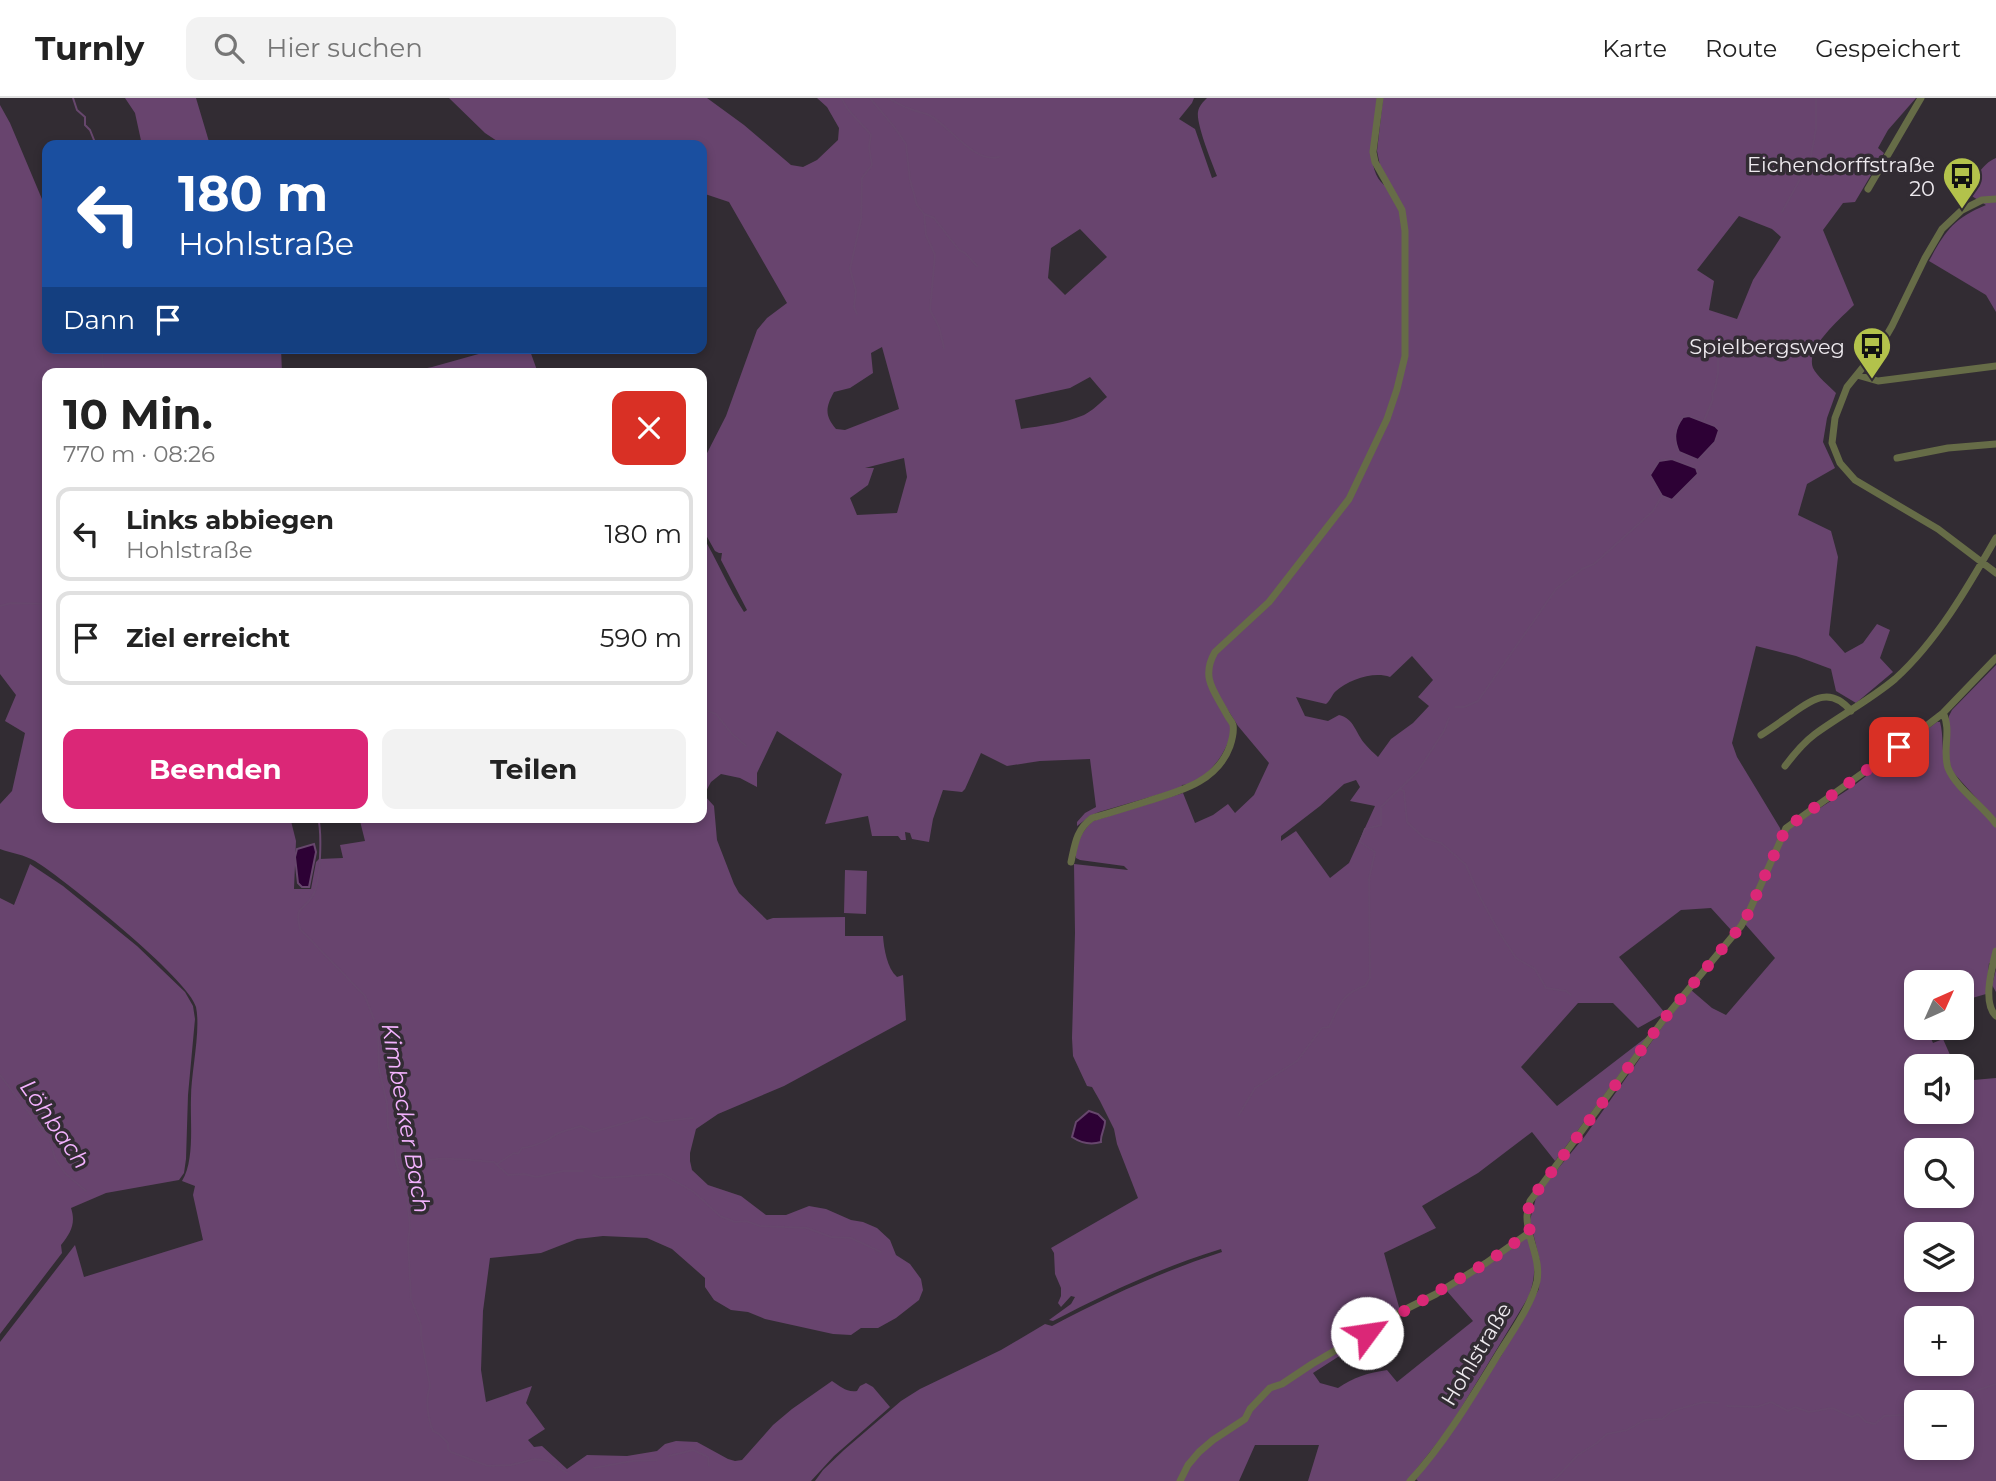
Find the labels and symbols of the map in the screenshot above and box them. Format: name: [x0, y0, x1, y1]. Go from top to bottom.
place label: Eichendorffstraße 20: [1747, 152, 1935, 201]
bus stop icon: Eichendorffstraße 20: [1941, 155, 1983, 210]
bus stop icon: Spielbergsweg: [1851, 325, 1893, 380]
place label: Spielbergsweg: [1689, 334, 1845, 359]
pin: [1869, 717, 1929, 777]
north arrow: [1904, 970, 1974, 1040]
water label: Kimbecker Bach: [375, 1021, 437, 1215]
water label: Löhbach: [14, 1074, 96, 1174]
position arrow: [1330, 1296, 1404, 1370]
street label: Hohlstraße: [1436, 1298, 1516, 1410]

